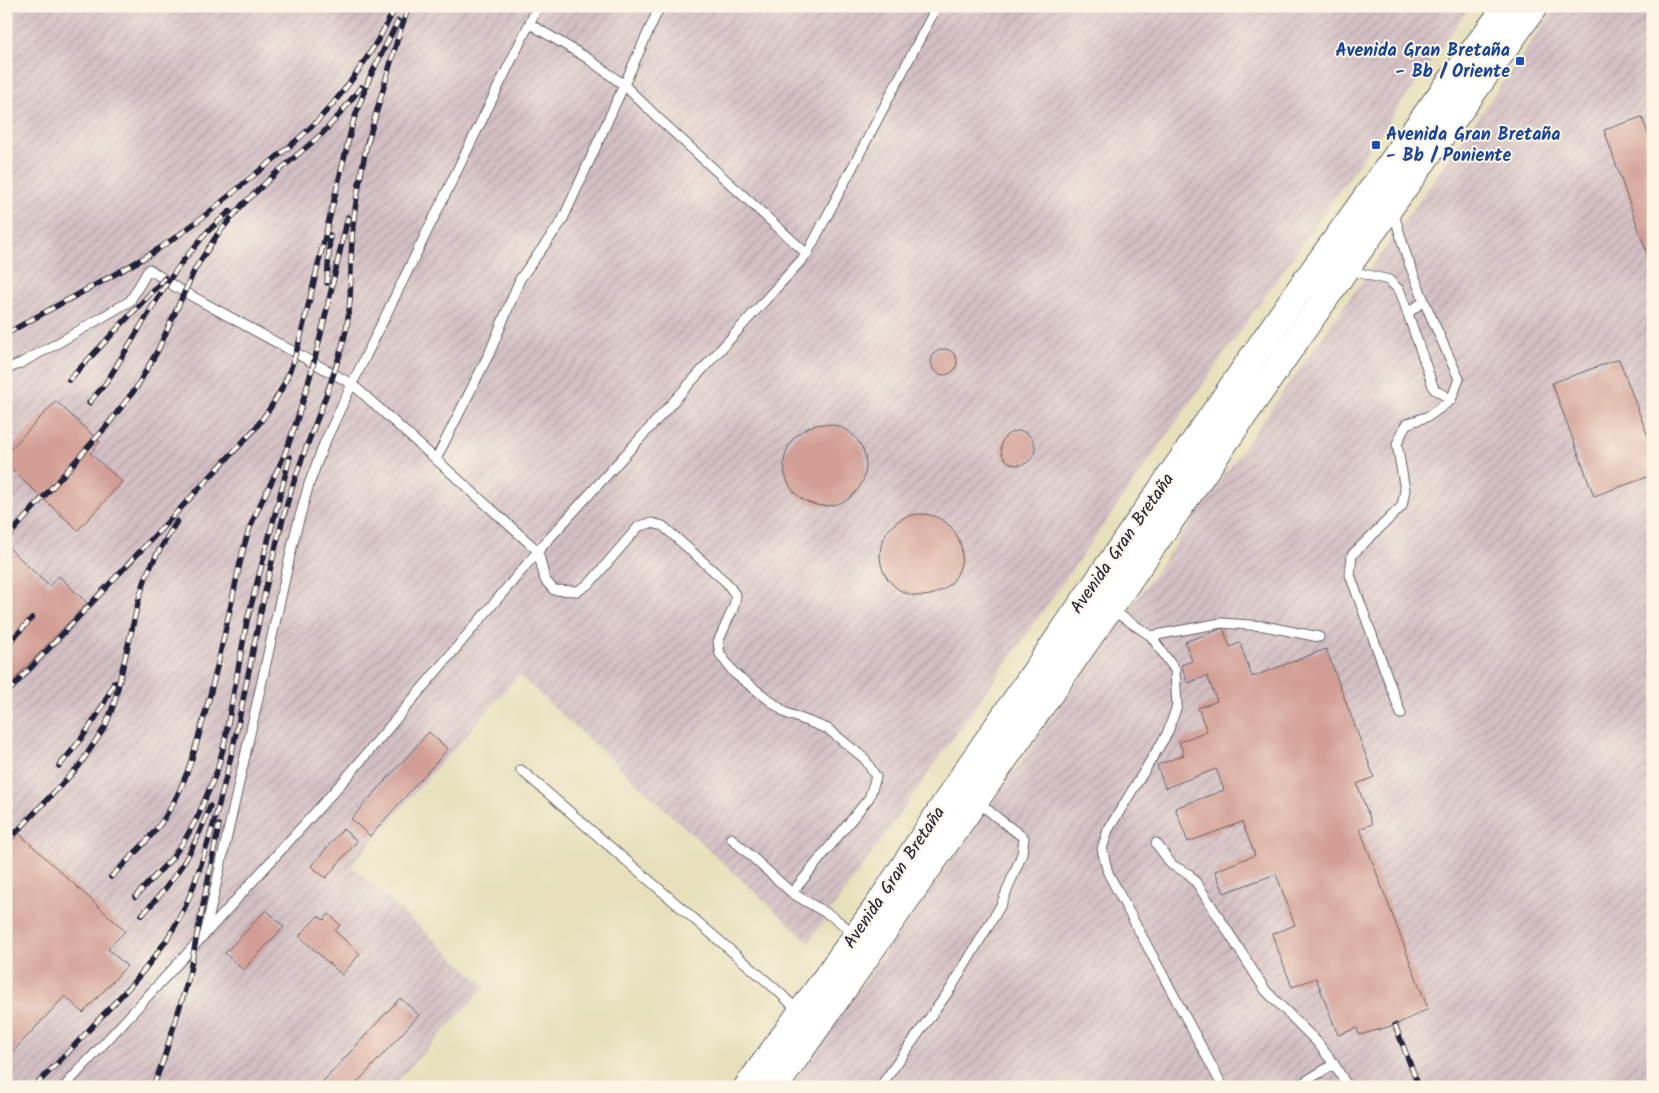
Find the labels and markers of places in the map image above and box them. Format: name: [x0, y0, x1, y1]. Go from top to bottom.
place label: Avenida Gran Bretaña - Bb / Oriente: [1336, 37, 1510, 87]
marker: Avenida Gran Bretaña - Bb / Oriente: [1514, 55, 1526, 67]
place label: Avenida Gran Bretaña - Bb / Poniente: [1386, 121, 1560, 171]
marker: Avenida Gran Bretaña - Bb / Poniente: [1370, 139, 1382, 151]

